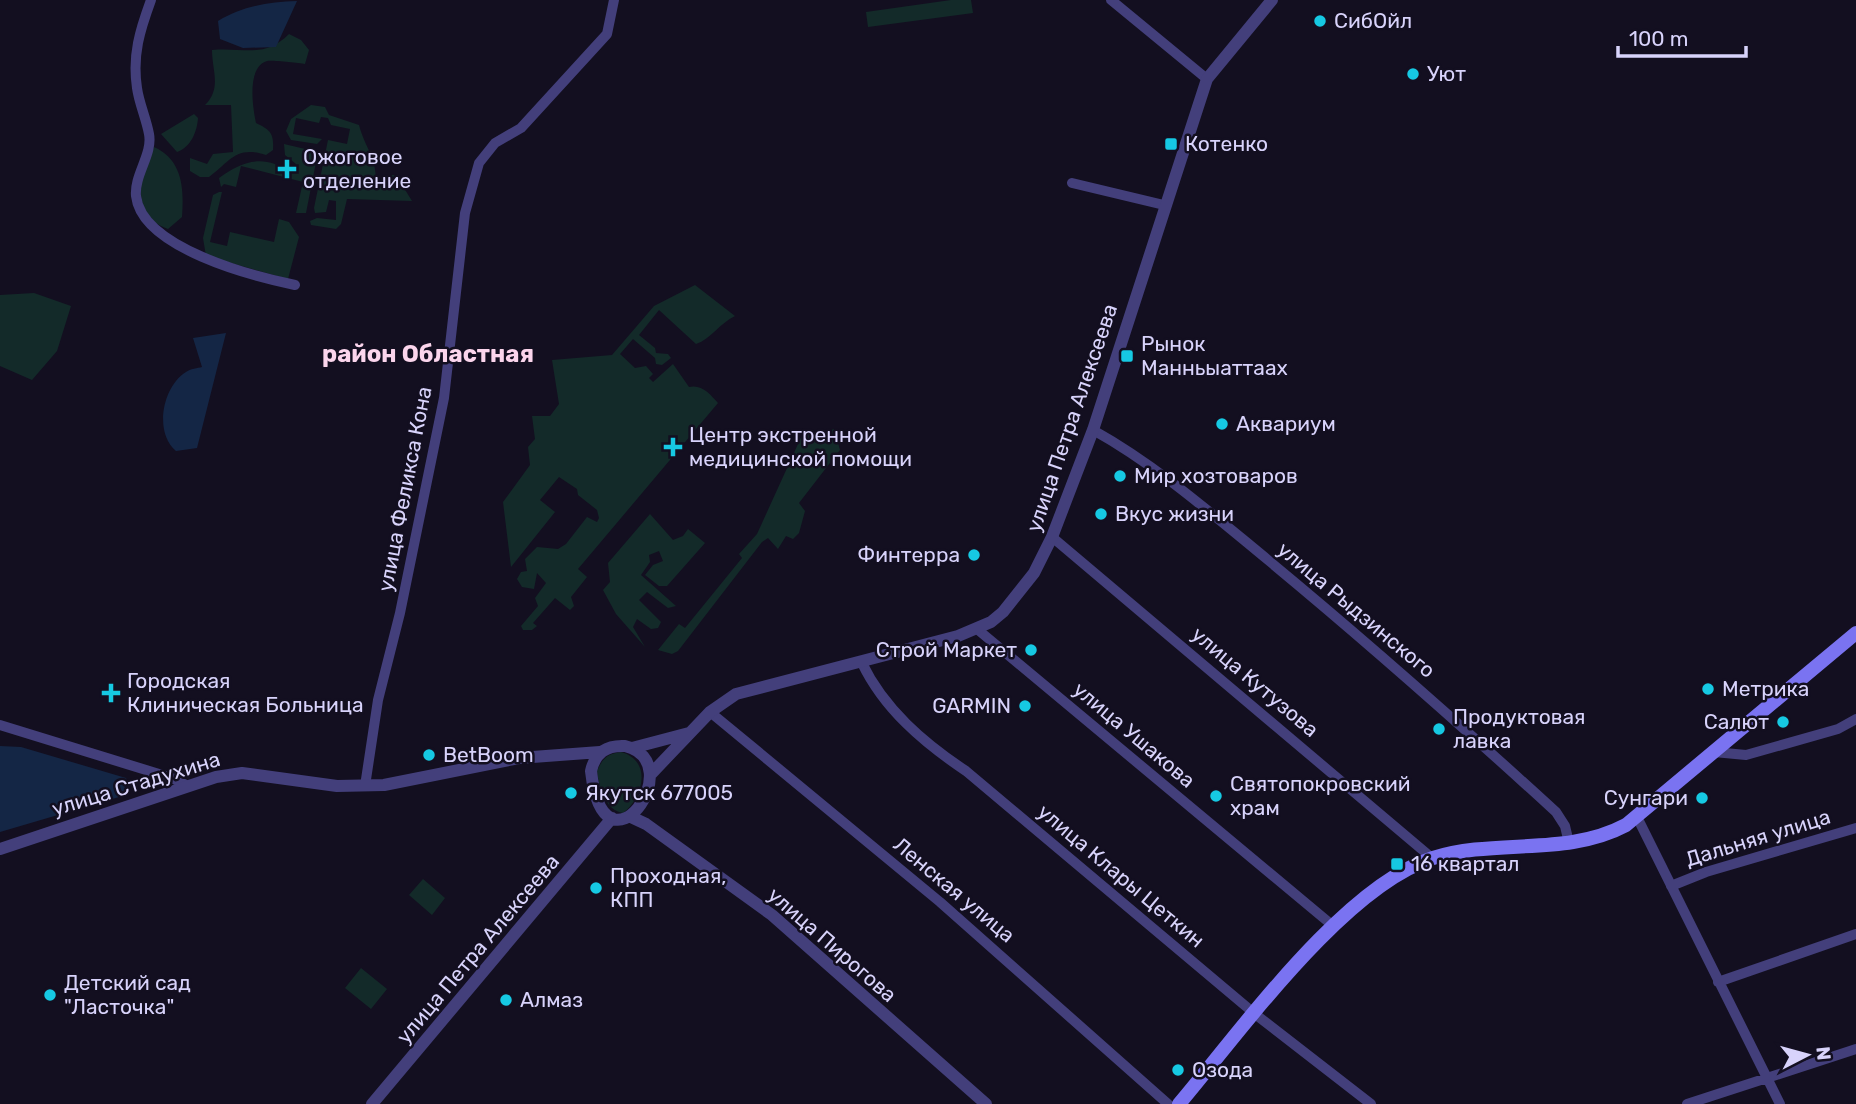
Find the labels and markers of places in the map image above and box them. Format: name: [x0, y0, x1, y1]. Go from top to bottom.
place label: СибОйл: [1334, 8, 1412, 33]
marker: СибОйл: [1312, 13, 1328, 29]
place label: Уют: [1427, 61, 1466, 86]
marker: Уют: [1405, 66, 1421, 82]
place label: Котенко: [1185, 131, 1268, 156]
marker: Котенко: [1163, 136, 1179, 152]
place label: Ожоговое отделение: [303, 144, 411, 193]
marker: Ожоговое отделение: [277, 159, 297, 179]
place label: Рынок Манньыаттаах: [1141, 331, 1288, 380]
marker: Рынок Манньыаттаах: [1119, 348, 1135, 364]
place label: Аквариум: [1236, 411, 1336, 436]
marker: Аквариум: [1214, 416, 1230, 432]
place label: Центр экстренной медицинской помощи: [689, 422, 912, 471]
marker: Центр экстренной медицинской помощи: [663, 437, 683, 457]
place label: Мир хозтоваров: [1134, 463, 1298, 488]
marker: Мир хозтоваров: [1112, 468, 1128, 484]
place label: Вкус жизни: [1115, 501, 1234, 526]
marker: Вкус жизни: [1093, 506, 1109, 522]
place label: Финтерра: [857, 542, 960, 567]
marker: Финтерра: [966, 547, 982, 563]
place label: Строй Маркет: [876, 637, 1017, 662]
marker: Строй Маркет: [1023, 642, 1039, 658]
place label: Городская Клиническая Больница: [127, 668, 363, 717]
place label: Метрика: [1722, 676, 1809, 701]
marker: Метрика: [1700, 681, 1716, 697]
marker: Городская Клиническая Больница: [101, 683, 121, 703]
place label: GARMIN: [932, 693, 1011, 718]
marker: GARMIN: [1017, 698, 1033, 714]
place label: Продуктовая лавка: [1453, 704, 1586, 753]
place label: Салют: [1704, 709, 1769, 734]
marker: Салют: [1775, 714, 1791, 730]
marker: Продуктовая лавка: [1431, 721, 1447, 737]
place label: BetBoom: [443, 742, 534, 767]
marker: BetBoom: [421, 747, 437, 763]
place label: Святопокровский храм: [1230, 771, 1411, 820]
place label: Якутск 677005: [585, 780, 733, 805]
marker: Якутск 677005: [563, 785, 579, 801]
place label: Сунгари: [1604, 785, 1688, 810]
marker: Святопокровский храм: [1208, 788, 1224, 804]
marker: Сунгари: [1694, 790, 1710, 806]
place label: 16 квартал: [1411, 851, 1519, 876]
marker: 16 квартал: [1389, 856, 1405, 872]
place label: Проходная, КПП: [610, 863, 727, 912]
marker: Проходная, КПП: [588, 880, 604, 896]
place label: Детский сад "Ласточка": [64, 970, 191, 1019]
marker: Детский сад "Ласточка": [42, 987, 58, 1003]
place label: Алмаз: [520, 987, 583, 1012]
marker: Алмаз: [498, 992, 514, 1008]
place label: Озода: [1192, 1057, 1253, 1082]
marker: Озода: [1170, 1062, 1186, 1078]

